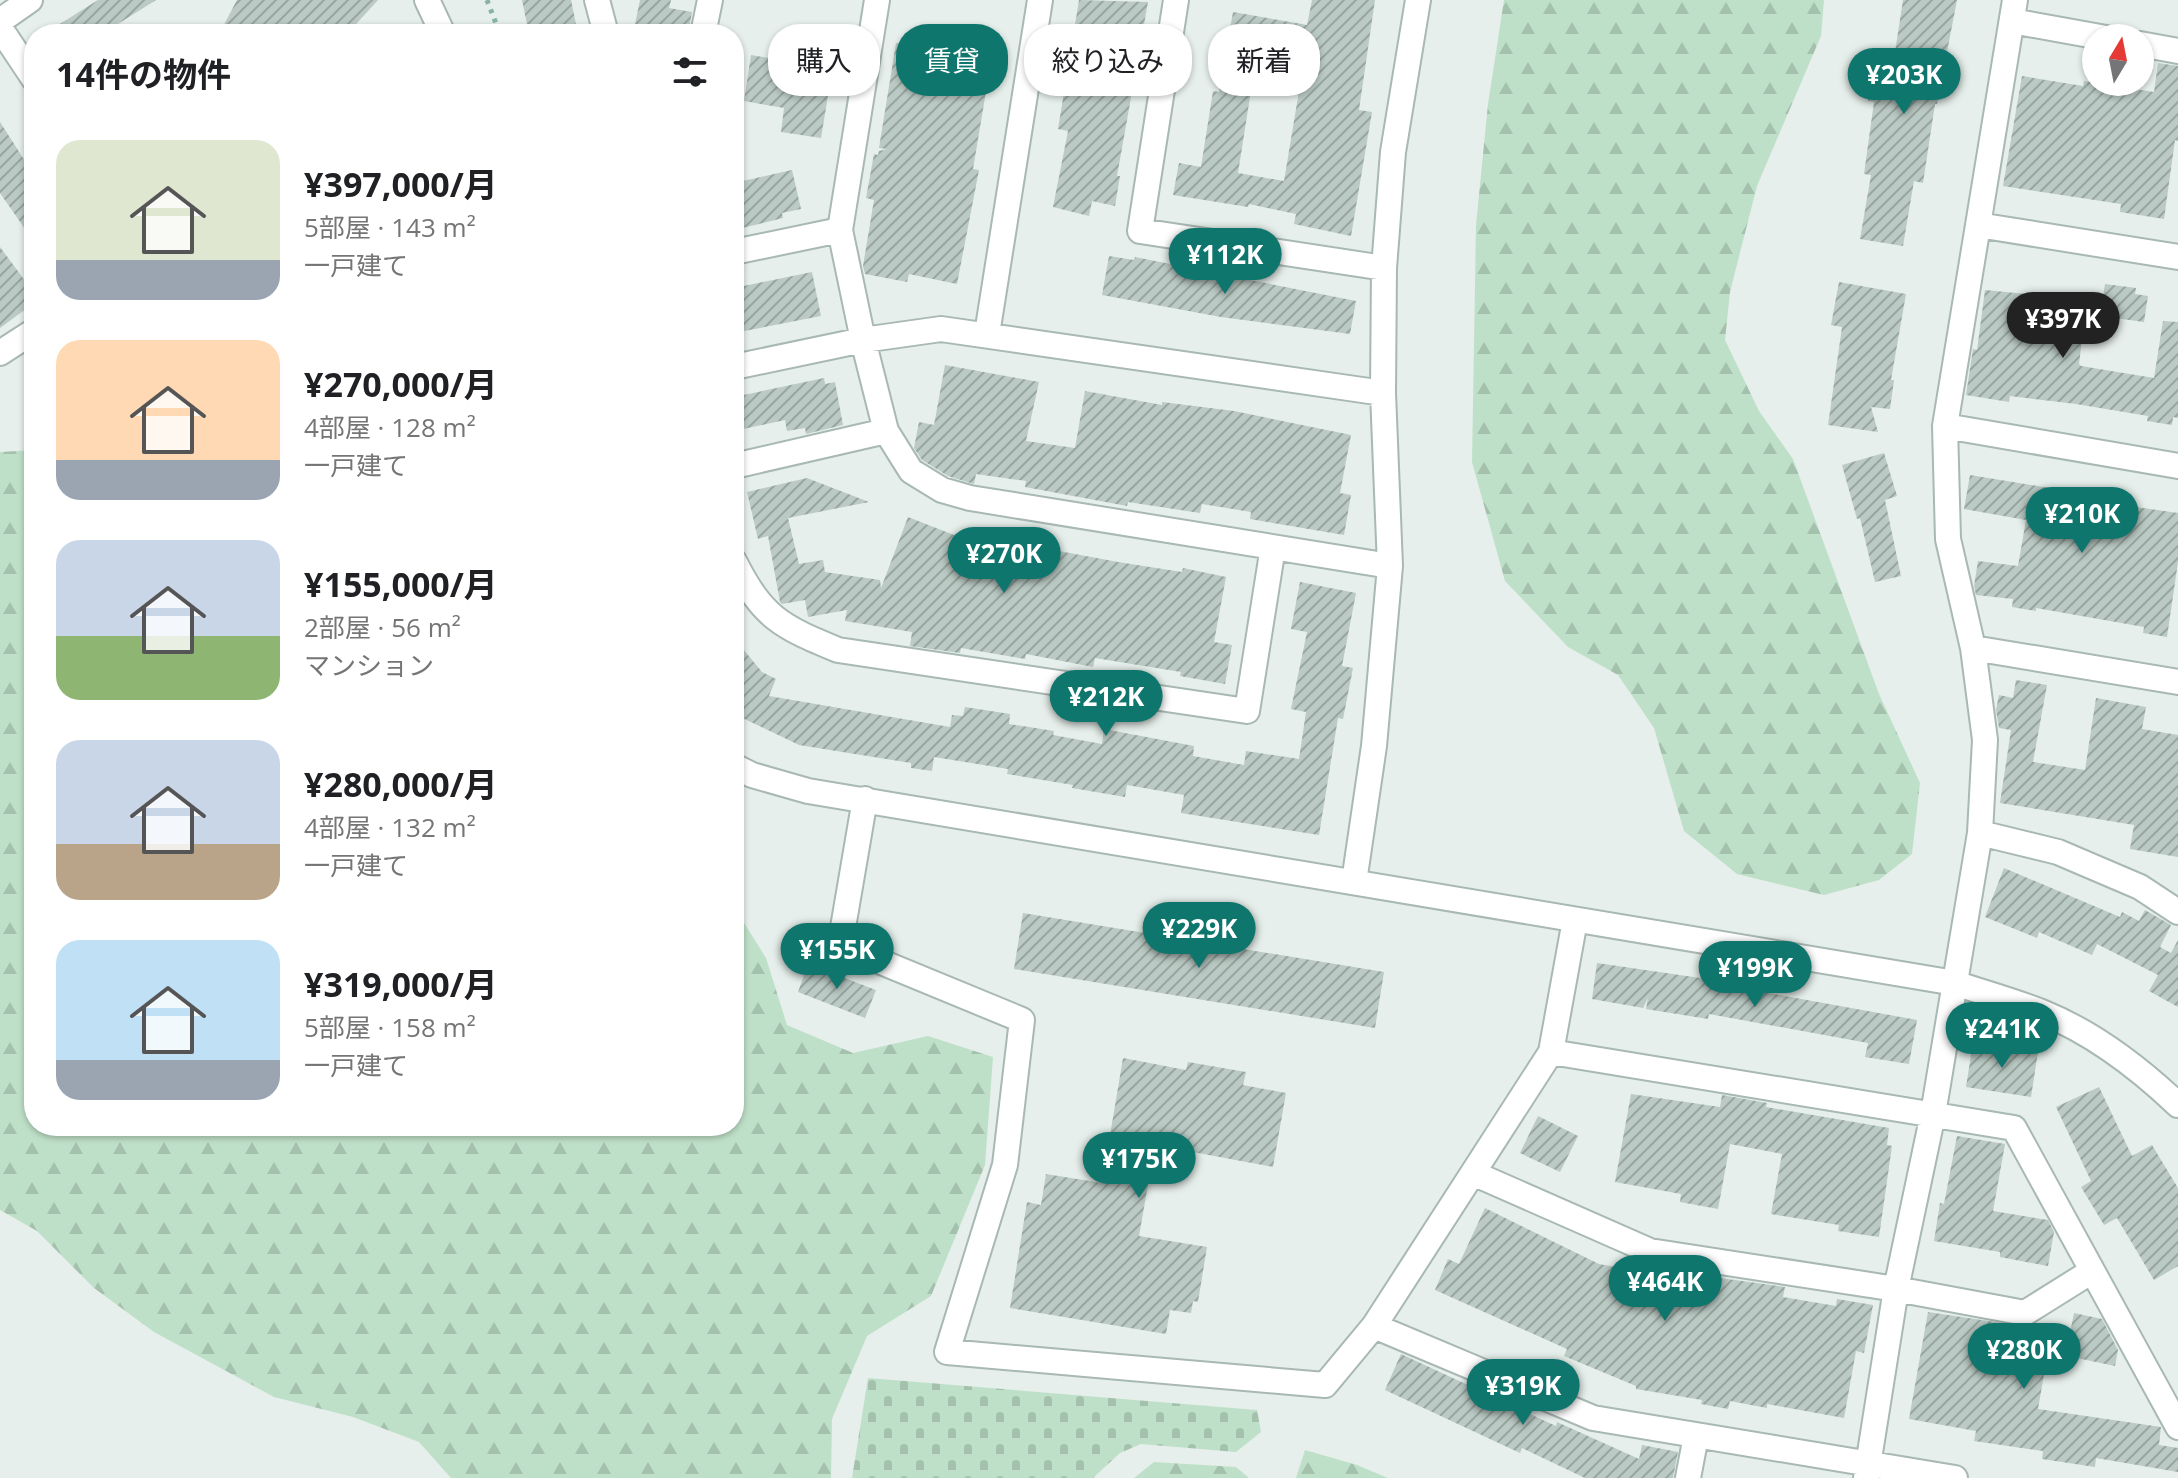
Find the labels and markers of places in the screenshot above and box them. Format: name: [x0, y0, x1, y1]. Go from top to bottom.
pin: ¥203K: [1848, 48, 1960, 116]
pin: ¥112K: [1169, 228, 1281, 296]
pin: ¥397K: [2007, 292, 2119, 360]
pin: ¥210K: [2026, 487, 2138, 555]
pin: ¥270K: [948, 527, 1060, 595]
pin: ¥212K: [1050, 670, 1162, 738]
pin: ¥229K: [1143, 902, 1255, 970]
pin: ¥155K: [781, 923, 893, 991]
pin: ¥199K: [1699, 941, 1811, 1009]
pin: ¥241K: [1946, 1002, 2058, 1070]
pin: ¥175K: [1083, 1132, 1195, 1200]
pin: ¥464K: [1609, 1255, 1721, 1323]
pin: ¥280K: [1968, 1323, 2080, 1391]
pin: ¥319K: [1467, 1359, 1579, 1427]

